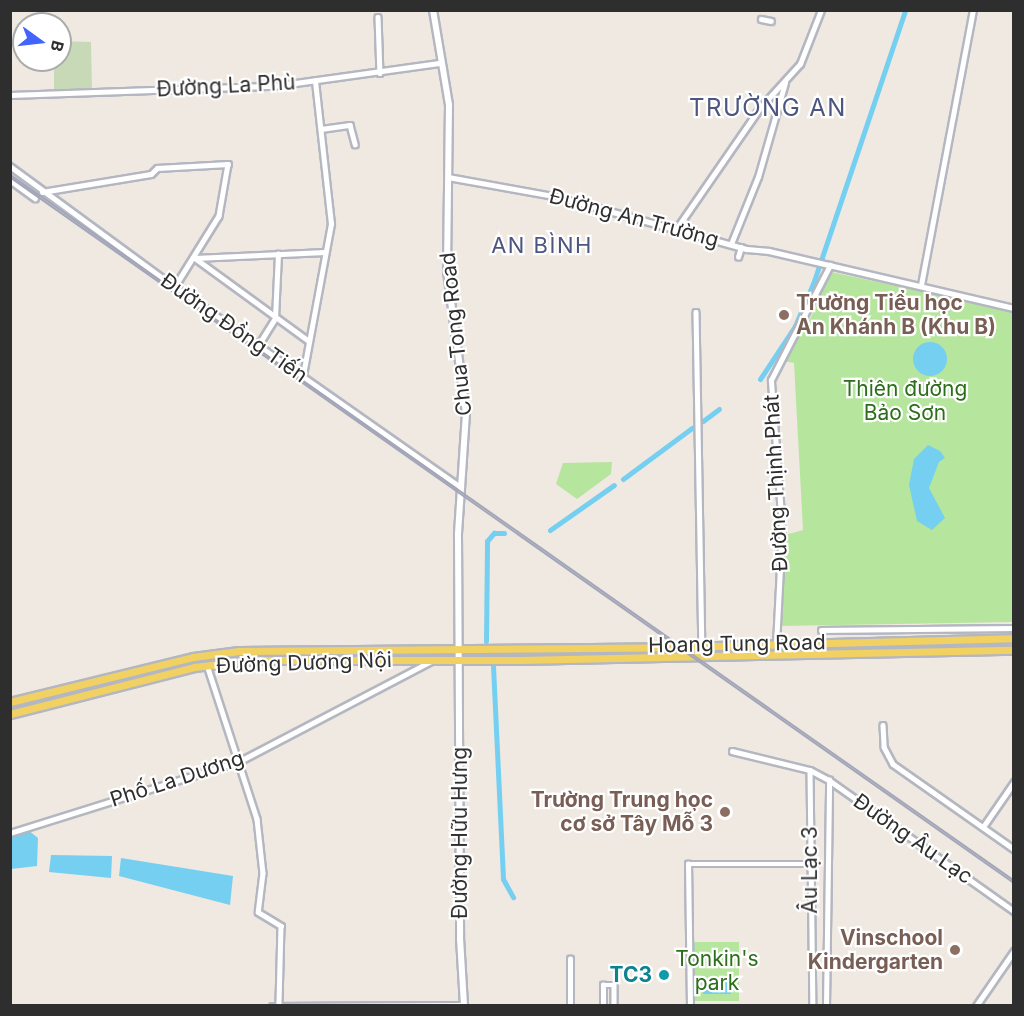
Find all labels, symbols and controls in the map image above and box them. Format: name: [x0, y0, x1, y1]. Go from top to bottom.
north arrow: [12, 12, 72, 72]
text: B: [46, 38, 68, 54]
street label: Đường La Phù: [156, 70, 296, 102]
district label: TRƯỜNG AN: [689, 94, 847, 122]
street label: Đường An Trường: [547, 183, 721, 253]
district label: AN BÌNH: [491, 233, 593, 259]
street label: Chua Tong Road: [435, 251, 477, 417]
street label: Đường Đồng Tiến: [156, 268, 312, 388]
place label: Trường Tiểu học An Khánh B (Khu B): [796, 290, 996, 340]
marker: Trường Tiểu học An Khánh B (Khu B): [777, 308, 791, 322]
park label: Thiên đường Bảo Sơn: [843, 376, 967, 426]
street label: Đường Thịnh Phát: [759, 394, 793, 572]
street label: Hoang Tung Road: [648, 630, 826, 658]
street label: Đường Dương Nội: [216, 647, 392, 679]
street label: Phố La Dương: [107, 746, 247, 812]
street label: Đường Hữu Hưng: [447, 747, 473, 919]
place label: Trường Trung học cơ sở Tây Mỗ 3: [531, 787, 713, 837]
street label: Đường Âu Lạc: [849, 789, 977, 889]
marker: Trường Trung học cơ sở Tây Mỗ 3: [718, 805, 732, 819]
street label: Âu Lạc 3: [797, 826, 823, 914]
place label: Vinschool Kindergarten: [808, 925, 943, 975]
marker: Vinschool Kindergarten: [948, 943, 962, 957]
park label: Tonkin's park: [675, 946, 759, 996]
place label: TC3: [610, 962, 652, 988]
marker: TC3: [657, 968, 671, 982]

